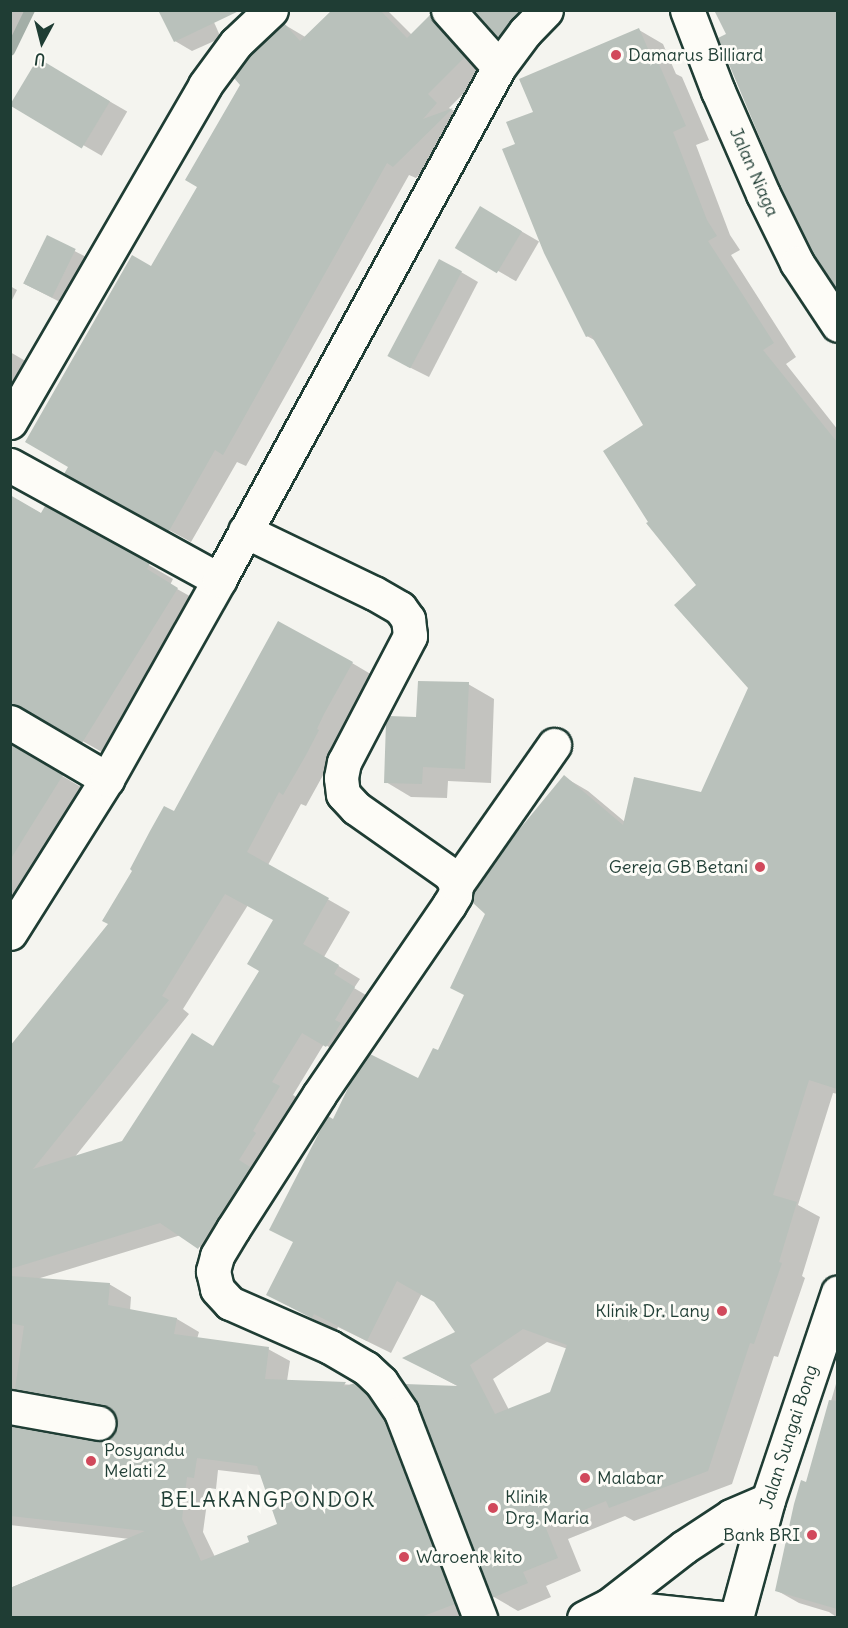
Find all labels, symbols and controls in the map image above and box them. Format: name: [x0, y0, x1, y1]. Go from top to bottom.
north arrow: [12, 12, 72, 72]
place label: Damarus Billiard: [628, 44, 763, 66]
marker: Damarus Billiard: [609, 48, 623, 62]
text: U: [33, 49, 46, 70]
street label: Jalan Niaga: [725, 124, 783, 220]
place label: Gereja GB Betani: [609, 856, 748, 878]
marker: Gereja GB Betani: [753, 860, 767, 874]
place label: Klinik Dr. Lany: [595, 1300, 710, 1322]
marker: Klinik Dr. Lany: [715, 1304, 729, 1318]
street label: Jalan Sungai Bong: [755, 1362, 823, 1512]
place label: Posyandu Melati 2: [104, 1440, 185, 1482]
marker: Posyandu Melati 2: [82, 1452, 100, 1470]
place label: Malabar: [597, 1467, 664, 1489]
marker: Malabar: [578, 1471, 592, 1485]
district label: BELAKANGPONDOK: [160, 1487, 376, 1513]
place label: Klinik Drg. Maria: [505, 1487, 589, 1530]
marker: Klinik Drg. Maria: [486, 1501, 500, 1515]
place label: Bank BRI: [723, 1524, 800, 1546]
marker: Bank BRI: [805, 1528, 819, 1542]
place label: Waroenk kito: [416, 1546, 522, 1568]
marker: Waroenk kito: [397, 1550, 411, 1564]

